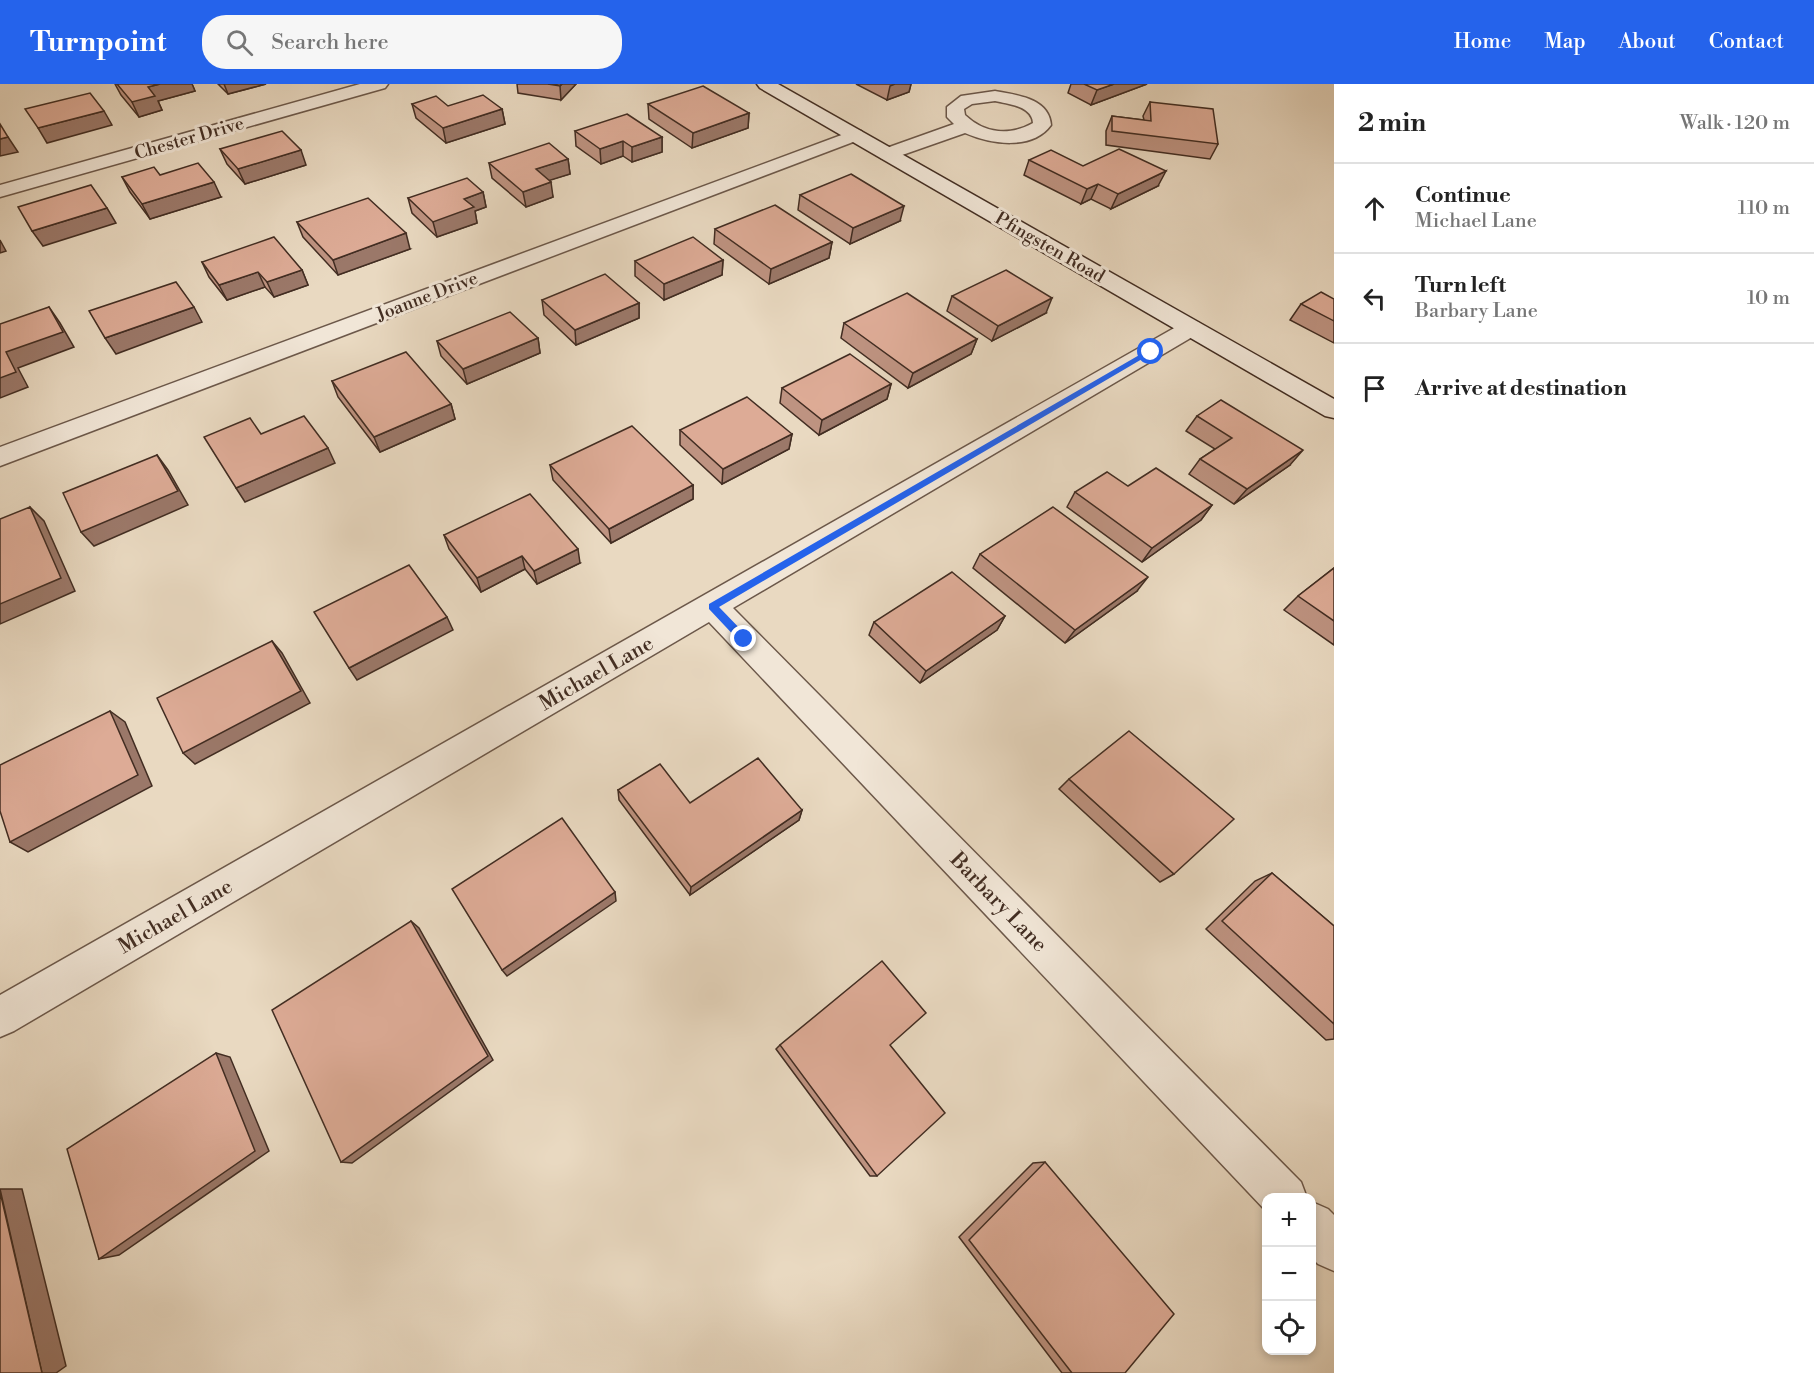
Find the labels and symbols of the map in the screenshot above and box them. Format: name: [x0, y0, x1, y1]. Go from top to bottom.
street label: Chester Drive: [132, 112, 247, 165]
street label: Pfingsten Road: [991, 207, 1109, 289]
street label: Joanne Drive: [372, 267, 481, 327]
route start: [1137, 338, 1163, 364]
route end: [730, 625, 756, 651]
street label: Michael Lane: [535, 631, 658, 717]
street label: Barbary Lane: [943, 847, 1052, 958]
street label: Michael Lane: [114, 874, 237, 960]

